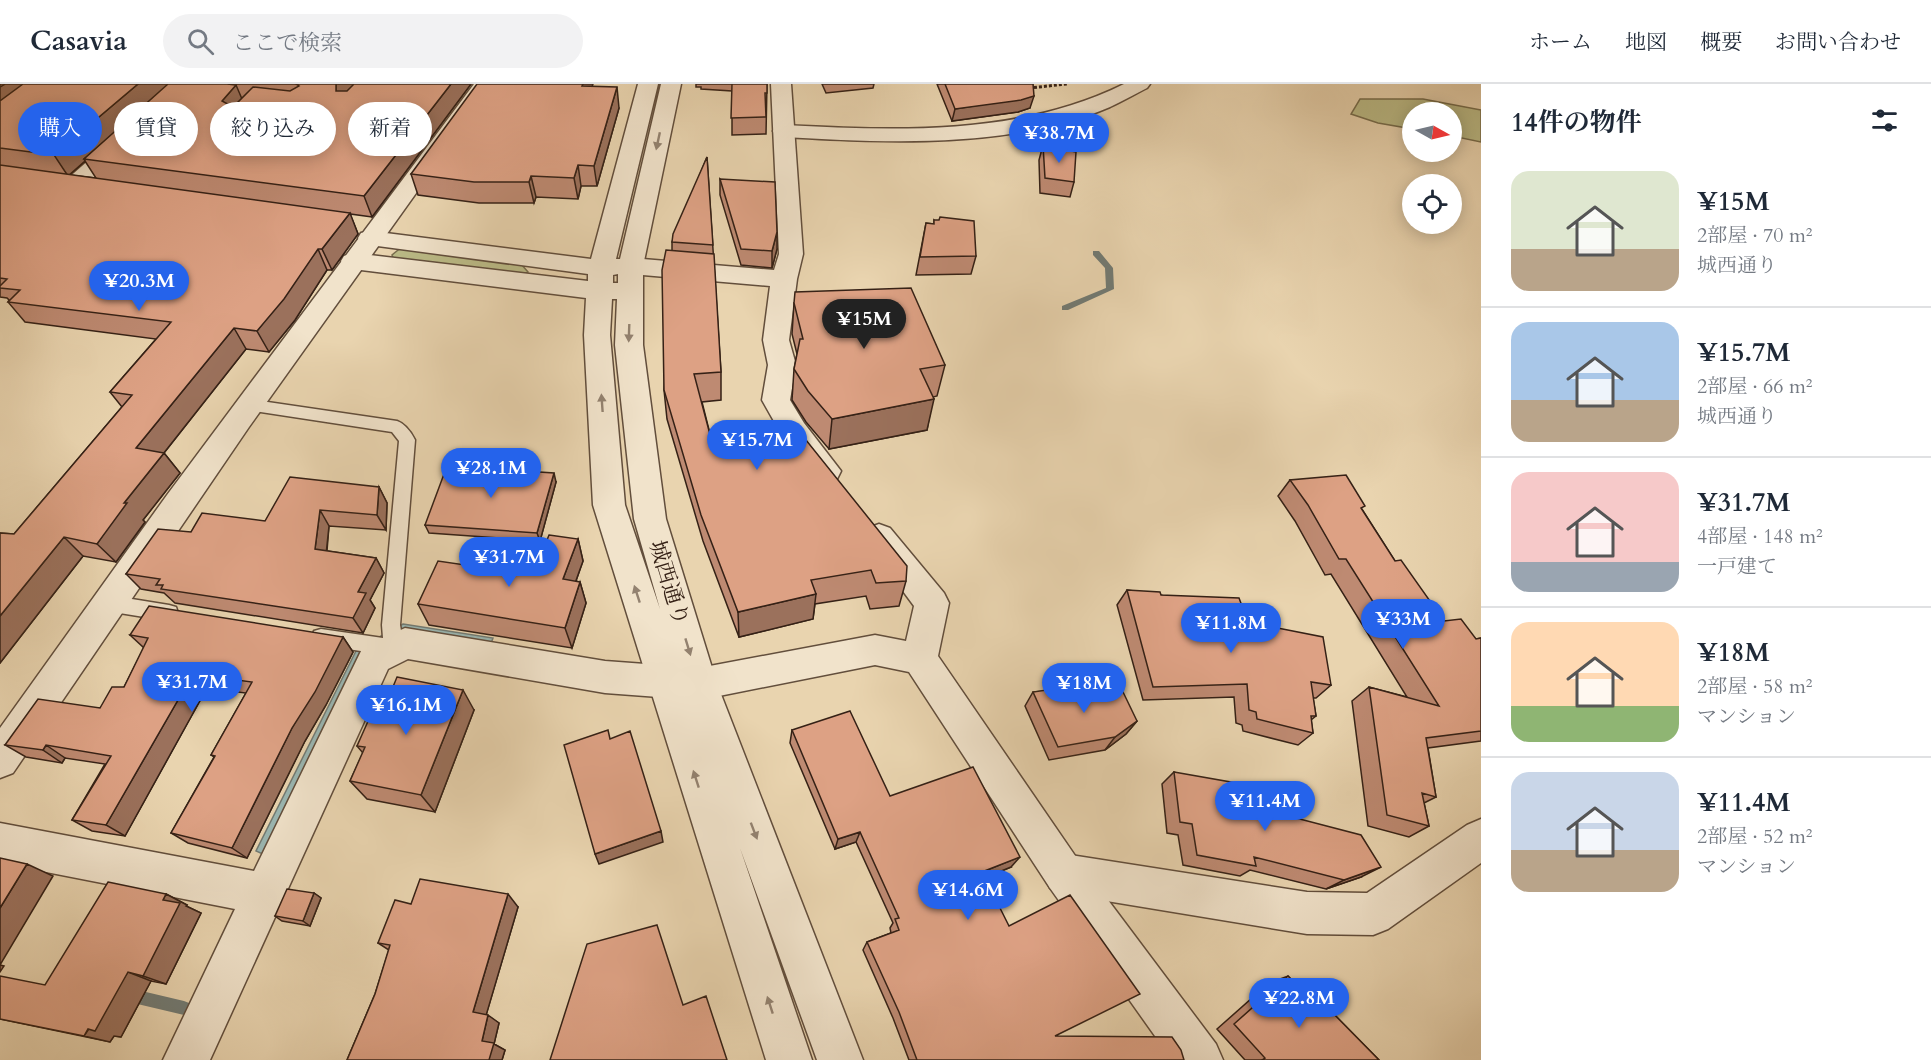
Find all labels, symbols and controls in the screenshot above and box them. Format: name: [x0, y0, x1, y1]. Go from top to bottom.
search box: [163, 14, 583, 68]
text: Casavia: [30, 22, 127, 60]
icon: search: [184, 25, 217, 58]
text: ここで検索: [232, 28, 342, 58]
text: ホーム: [1529, 28, 1592, 57]
text: 地図: [1625, 28, 1667, 57]
text: 概要: [1700, 28, 1742, 57]
text: お問い合わせ: [1775, 28, 1901, 57]
chip: 購入: [18, 102, 102, 156]
chip: 賃貸: [114, 102, 198, 156]
chip: 絞り込み: [210, 102, 336, 156]
chip: 新着: [348, 102, 432, 156]
north arrow: [1402, 102, 1462, 162]
map controls: [1402, 102, 1462, 234]
icon: filters: [1868, 104, 1901, 137]
text: 14件の物件: [1511, 105, 1642, 140]
pin: ¥38.7M: [1010, 113, 1108, 164]
text: ¥38.7M: [1023, 119, 1095, 146]
one-way arrow: [653, 132, 663, 150]
button: locate: [1402, 174, 1462, 234]
text: ¥15M: [1697, 184, 1770, 219]
icon: home: [1559, 195, 1631, 267]
text: 2部屋 · 70 m²: [1697, 222, 1813, 249]
text: 城西通り: [1697, 252, 1777, 279]
pin: ¥20.3M: [90, 261, 188, 312]
text: ¥20.3M: [103, 267, 175, 294]
pin: ¥15M: [828, 299, 900, 350]
text: ¥15M: [836, 305, 892, 332]
one-way arrow: [625, 324, 634, 343]
text: ¥15.7M: [1697, 335, 1790, 370]
icon: home: [1559, 346, 1631, 418]
text: 2部屋 · 66 m²: [1697, 373, 1813, 400]
one-way arrow: [597, 394, 607, 413]
text: 城西通り: [1697, 403, 1777, 430]
pin: ¥15.7M: [708, 420, 806, 471]
text: ¥15.7M: [721, 426, 793, 453]
pin: ¥28.1M: [442, 448, 540, 499]
text: ¥28.1M: [455, 454, 527, 481]
text: ¥31.7M: [1697, 485, 1790, 520]
icon: home: [1559, 496, 1631, 568]
text: 4部屋 · 148 m²: [1697, 523, 1823, 550]
pin: ¥31.7M: [460, 537, 558, 588]
street label: 城西通り: [642, 537, 696, 629]
text: ¥31.7M: [473, 543, 545, 570]
text: 一戸建て: [1697, 553, 1777, 580]
one-way arrow: [632, 585, 641, 603]
pin: ¥33M: [1367, 599, 1439, 650]
pin: ¥11.8M: [1182, 603, 1280, 654]
text: ¥33M: [1375, 605, 1431, 632]
text: ¥11.8M: [1195, 609, 1267, 636]
text: ¥18M: [1697, 635, 1770, 670]
one-way arrow: [684, 638, 693, 656]
icon: home: [1559, 646, 1631, 718]
pin: ¥31.7M: [143, 662, 241, 713]
pin: ¥18M: [1048, 663, 1120, 714]
text: ¥31.7M: [156, 668, 228, 695]
text: ¥18M: [1056, 669, 1112, 696]
text: 2部屋 · 58 m²: [1697, 673, 1813, 700]
pin: ¥16.1M: [357, 685, 455, 736]
text: ¥16.1M: [370, 691, 442, 718]
text: マンション: [1697, 703, 1796, 730]
one-way arrow: [691, 770, 701, 788]
pin: ¥11.4M: [1216, 781, 1314, 832]
text: ¥11.4M: [1697, 785, 1790, 820]
text: ¥11.4M: [1229, 787, 1301, 814]
icon: home: [1559, 796, 1631, 868]
one-way arrow: [750, 822, 759, 840]
text: 2部屋 · 52 m²: [1697, 823, 1813, 850]
text: マンション: [1697, 853, 1796, 880]
pin: ¥14.6M: [919, 870, 1017, 921]
text: ¥14.6M: [932, 876, 1004, 903]
pin: ¥22.8M: [1250, 978, 1348, 1029]
text: ¥22.8M: [1263, 984, 1335, 1011]
one-way arrow: [765, 995, 774, 1013]

